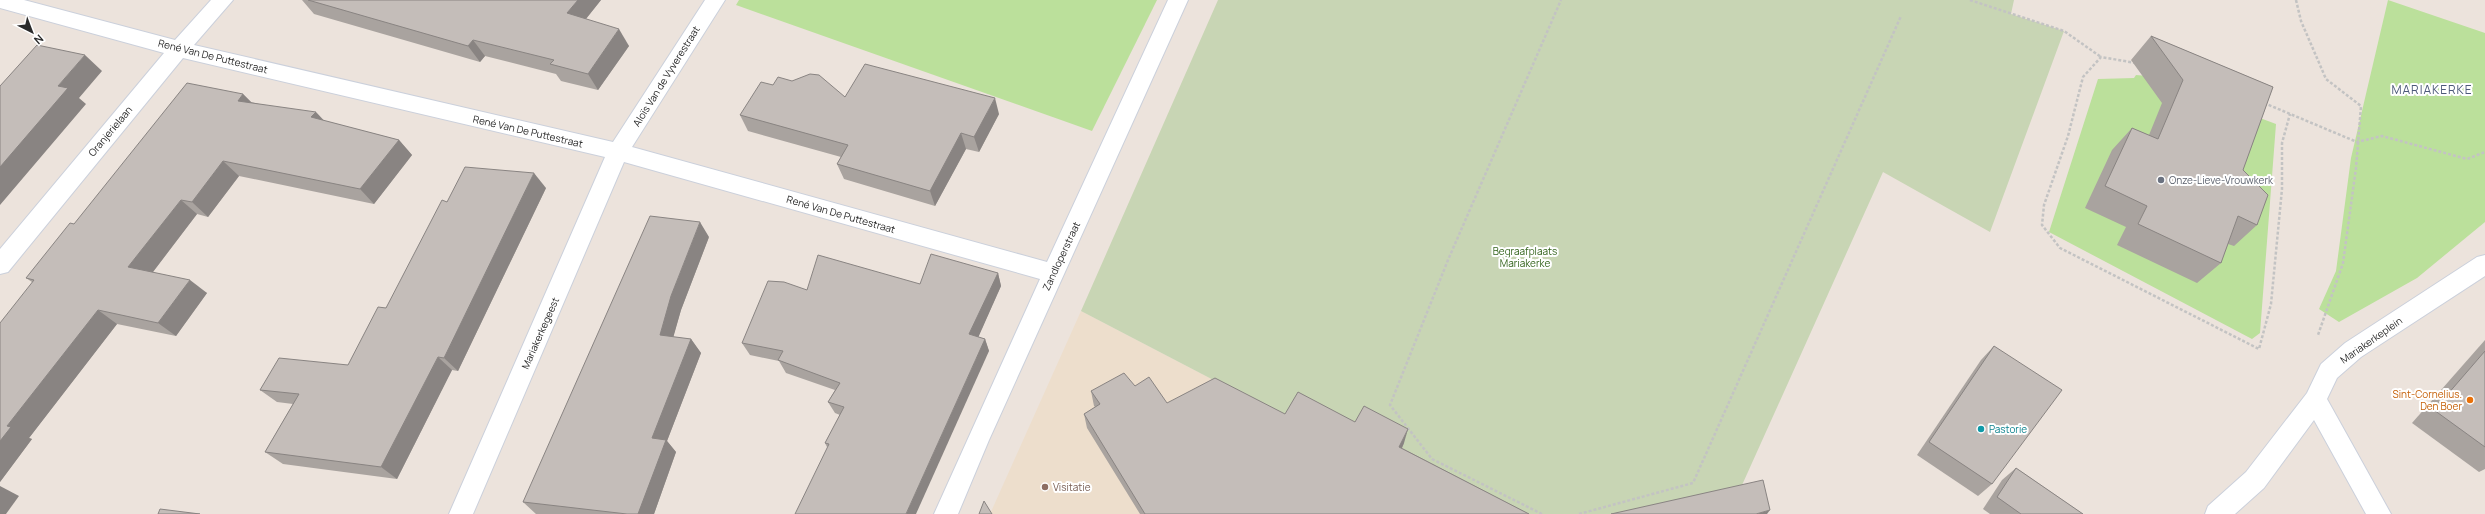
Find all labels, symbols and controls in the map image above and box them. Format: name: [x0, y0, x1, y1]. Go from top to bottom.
north arrow: [12, 12, 52, 52]
street label: Aloïs Van de Vyverestraat: [629, 23, 703, 129]
text: N: [31, 32, 47, 48]
street label: René Van De Puttestraat: [157, 36, 269, 76]
district label: MARIAKERKE: [2391, 81, 2473, 98]
street label: Oranjerielaan: [85, 103, 135, 159]
street label: René Van De Puttestraat: [472, 112, 584, 150]
place label: Onze-Lieve-Vrouwkerk: [2169, 173, 2274, 187]
marker: Onze-Lieve-Vrouwkerk: [2156, 175, 2166, 185]
street label: René Van De Puttestraat: [785, 192, 897, 236]
street label: Zandloperstraat: [1039, 219, 1083, 293]
park label: Begraafplaats Mariakerke: [1493, 244, 1557, 270]
street label: Mariakerkegeest: [518, 295, 562, 371]
street label: Mariakerkeplein: [2337, 313, 2405, 367]
place label: Sint-Cornelius. Den Boer: [2393, 387, 2462, 413]
marker: Sint-Cornelius. Den Boer: [2465, 395, 2475, 405]
place label: Pastorie: [1989, 422, 2027, 436]
marker: Pastorie: [1976, 424, 1986, 434]
place label: Visitatie: [1053, 480, 1091, 494]
marker: Visitatie: [1040, 482, 1050, 492]

